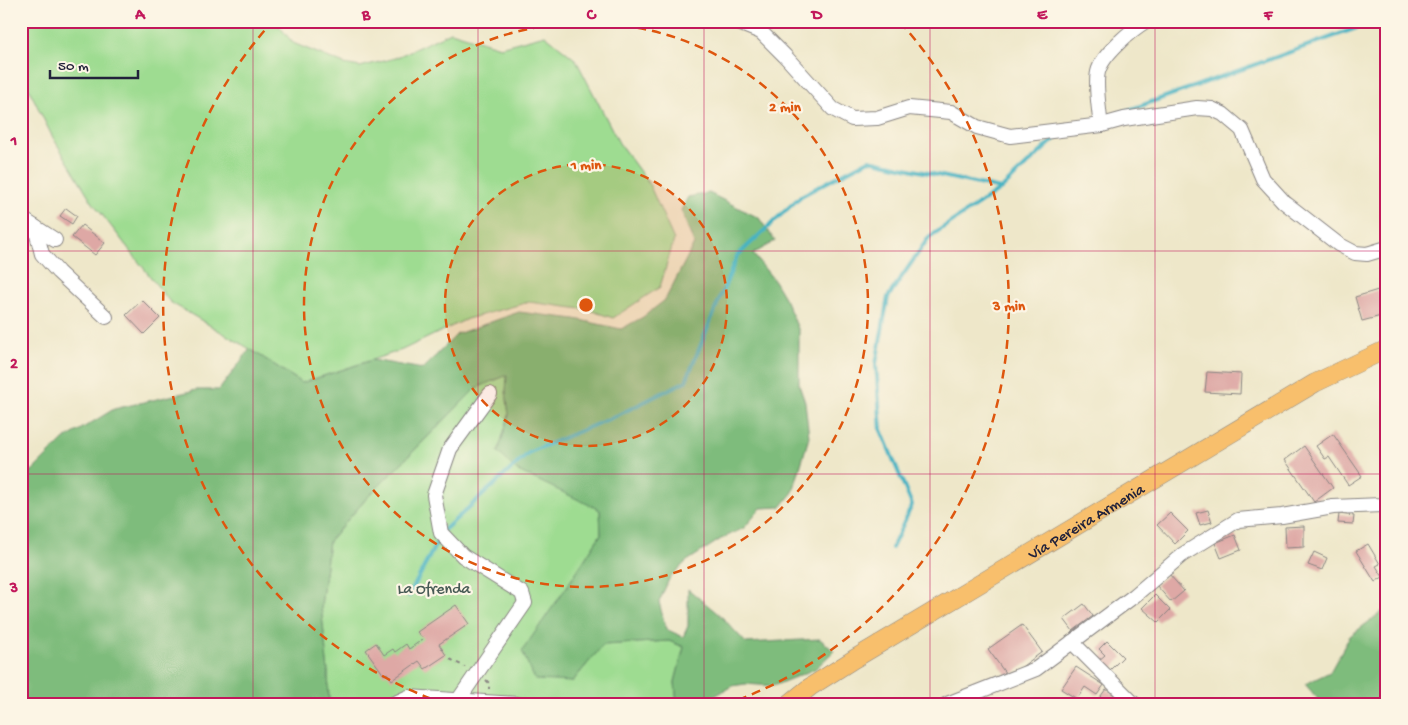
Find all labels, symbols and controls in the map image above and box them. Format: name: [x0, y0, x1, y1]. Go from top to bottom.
text: A: [134, 7, 146, 26]
text: B: [361, 7, 371, 26]
text: C: [586, 7, 597, 26]
text: D: [810, 7, 823, 26]
text: E: [1037, 7, 1048, 26]
text: F: [1263, 7, 1274, 26]
scale bar: [50, 48, 138, 80]
text: 50 m: [58, 58, 89, 76]
text: 2 min: [769, 99, 802, 117]
text: 1: [10, 133, 17, 152]
text: 1 min: [570, 157, 602, 175]
centre of rings: [577, 296, 595, 314]
text: 3 min: [992, 298, 1026, 316]
text: 2: [10, 356, 18, 375]
street label: Vía Pereira Armenia: [1025, 481, 1150, 566]
text: 3: [9, 580, 18, 599]
park label: La Ofrenda: [398, 581, 472, 600]

